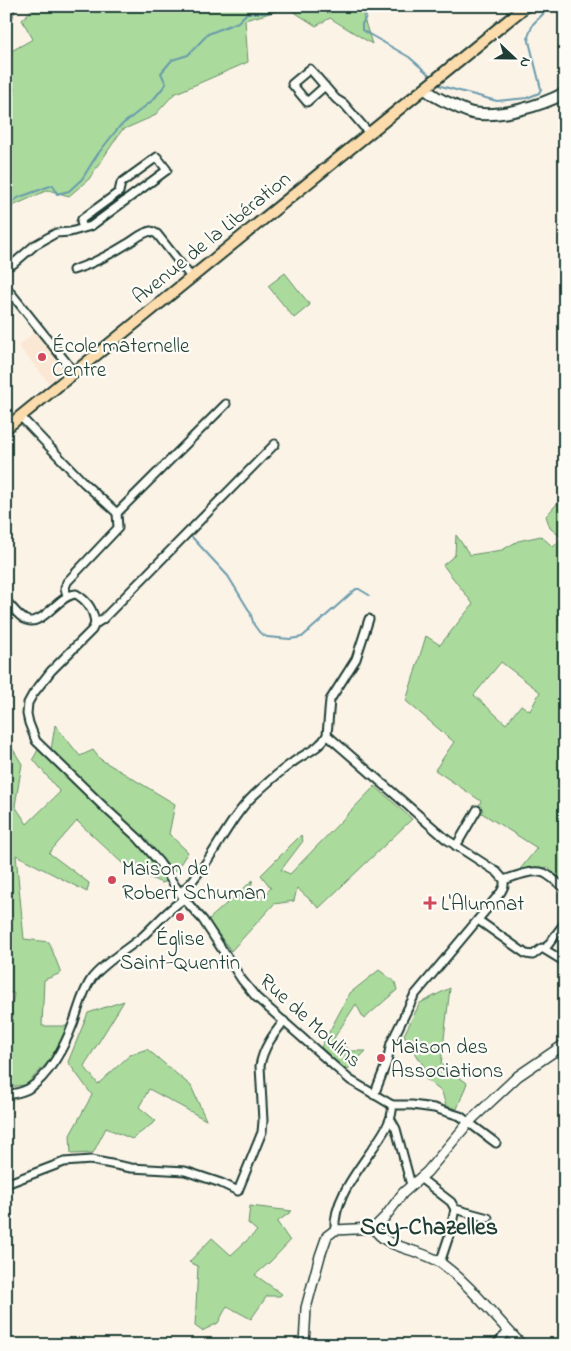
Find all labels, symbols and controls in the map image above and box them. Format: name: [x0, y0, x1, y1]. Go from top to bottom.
north arrow: [488, 32, 538, 82]
text: N: [513, 54, 536, 71]
street label: Avenue de la Libération: [126, 165, 298, 312]
place label: École maternelle Centre: [52, 332, 190, 386]
marker: École maternelle Centre: [36, 351, 48, 363]
place label: Maison de Robert Schuman: [122, 855, 266, 909]
marker: Maison de Robert Schuman: [106, 874, 118, 886]
place label: L'Alumnat: [441, 890, 524, 920]
marker: L'Alumnat: [423, 896, 437, 910]
marker: Église Saint-Quentin: [174, 911, 186, 923]
place label: Église Saint-Quentin: [120, 925, 240, 979]
street label: Rue de Moulins: [252, 967, 368, 1076]
place label: Maison des Associations: [391, 1033, 503, 1087]
marker: Maison des Associations: [375, 1052, 387, 1064]
district label: Scy-Chazelles: [360, 1211, 498, 1247]

